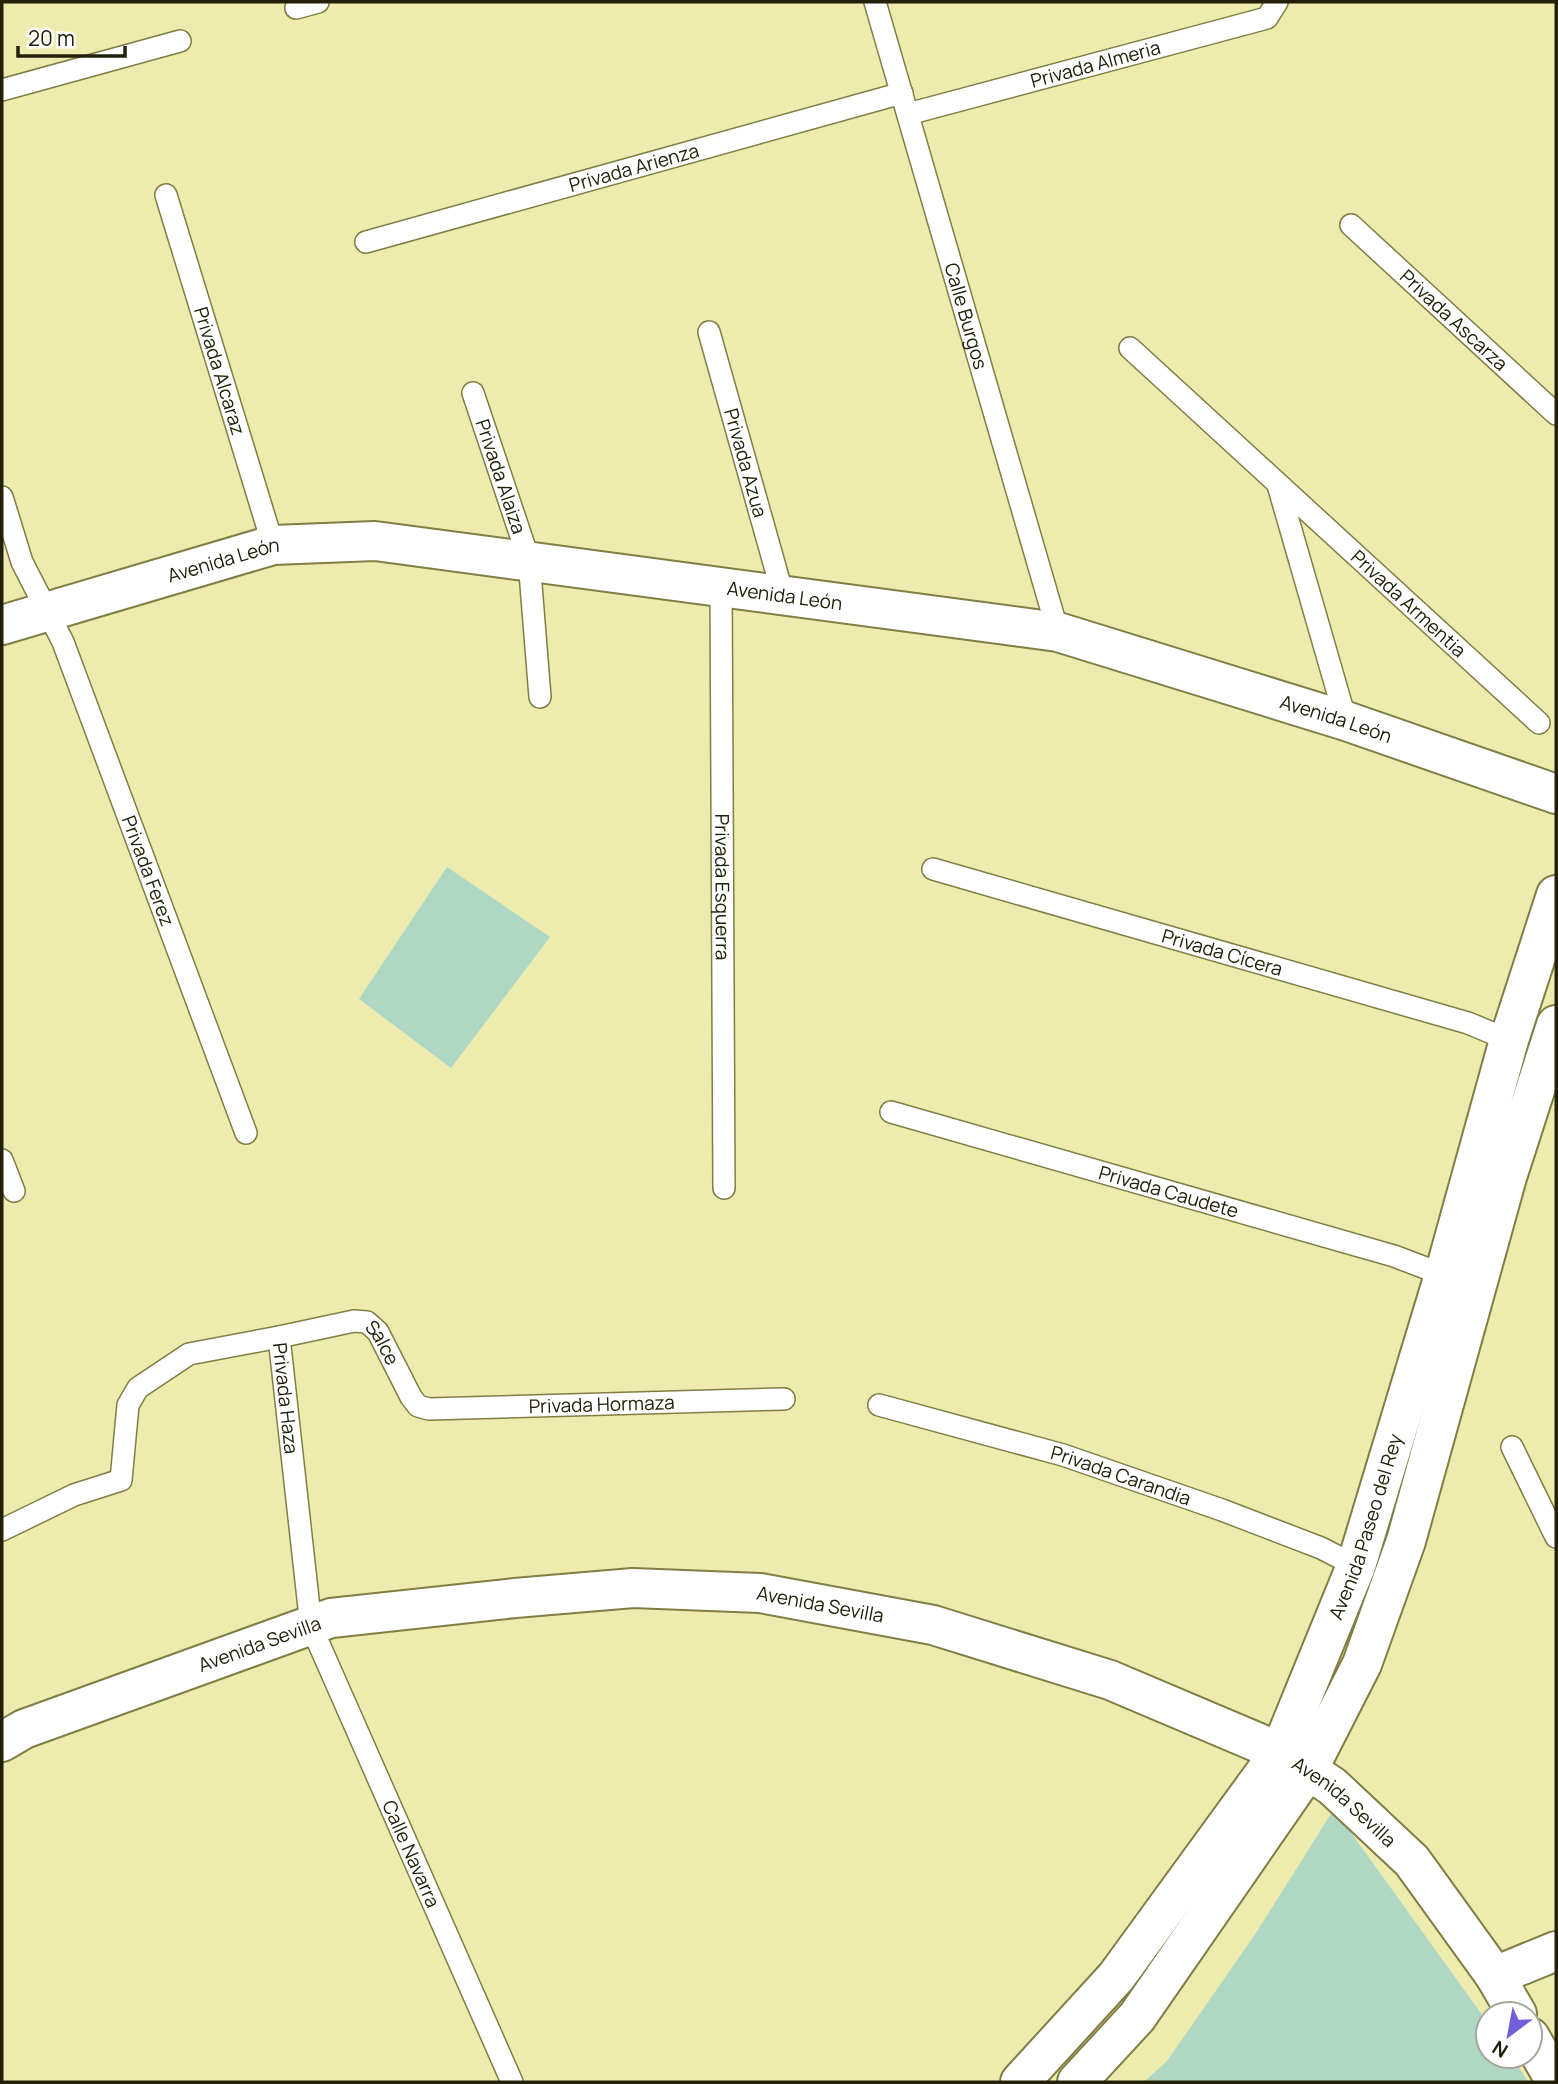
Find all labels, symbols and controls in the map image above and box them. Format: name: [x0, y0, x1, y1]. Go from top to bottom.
scale bar: [18, 14, 124, 58]
text: 20 m: [28, 24, 75, 52]
street label: Privada Almeria: [1028, 34, 1163, 94]
street label: Privada Arienza: [566, 137, 702, 198]
street label: Calle Burgos: [938, 260, 994, 372]
street label: Privada Ascarza: [1394, 264, 1513, 376]
street label: Privada Alcaraz: [188, 304, 252, 438]
street label: Privada Azua: [718, 405, 774, 520]
street label: Privada Alaiza: [470, 416, 532, 537]
street label: Avenida León: [164, 532, 280, 589]
street label: Privada Armentia: [1345, 544, 1472, 663]
street label: Avenida León: [725, 575, 844, 616]
street label: Avenida León: [1277, 688, 1396, 749]
street label: Privada Ferez: [116, 812, 181, 930]
street label: Privada Esquerra: [709, 814, 736, 960]
street label: Privada Cícera: [1159, 923, 1286, 982]
street label: Privada Caudete: [1096, 1159, 1242, 1224]
street label: Salce: [360, 1314, 406, 1369]
street label: Privada Haza: [267, 1341, 305, 1455]
street label: Privada Hormaza: [528, 1389, 675, 1419]
street label: Avenida Paseo del Rey: [1323, 1431, 1408, 1623]
street label: Privada Carandia: [1048, 1439, 1195, 1511]
street label: Avenida Sevilla: [755, 1580, 886, 1629]
street label: Avenida Sevilla: [195, 1610, 324, 1678]
street label: Avenida Sevilla: [1287, 1750, 1402, 1853]
street label: Calle Navarra: [376, 1796, 446, 1911]
north arrow: [1474, 2000, 1544, 2070]
text: N: [1487, 2035, 1513, 2064]

